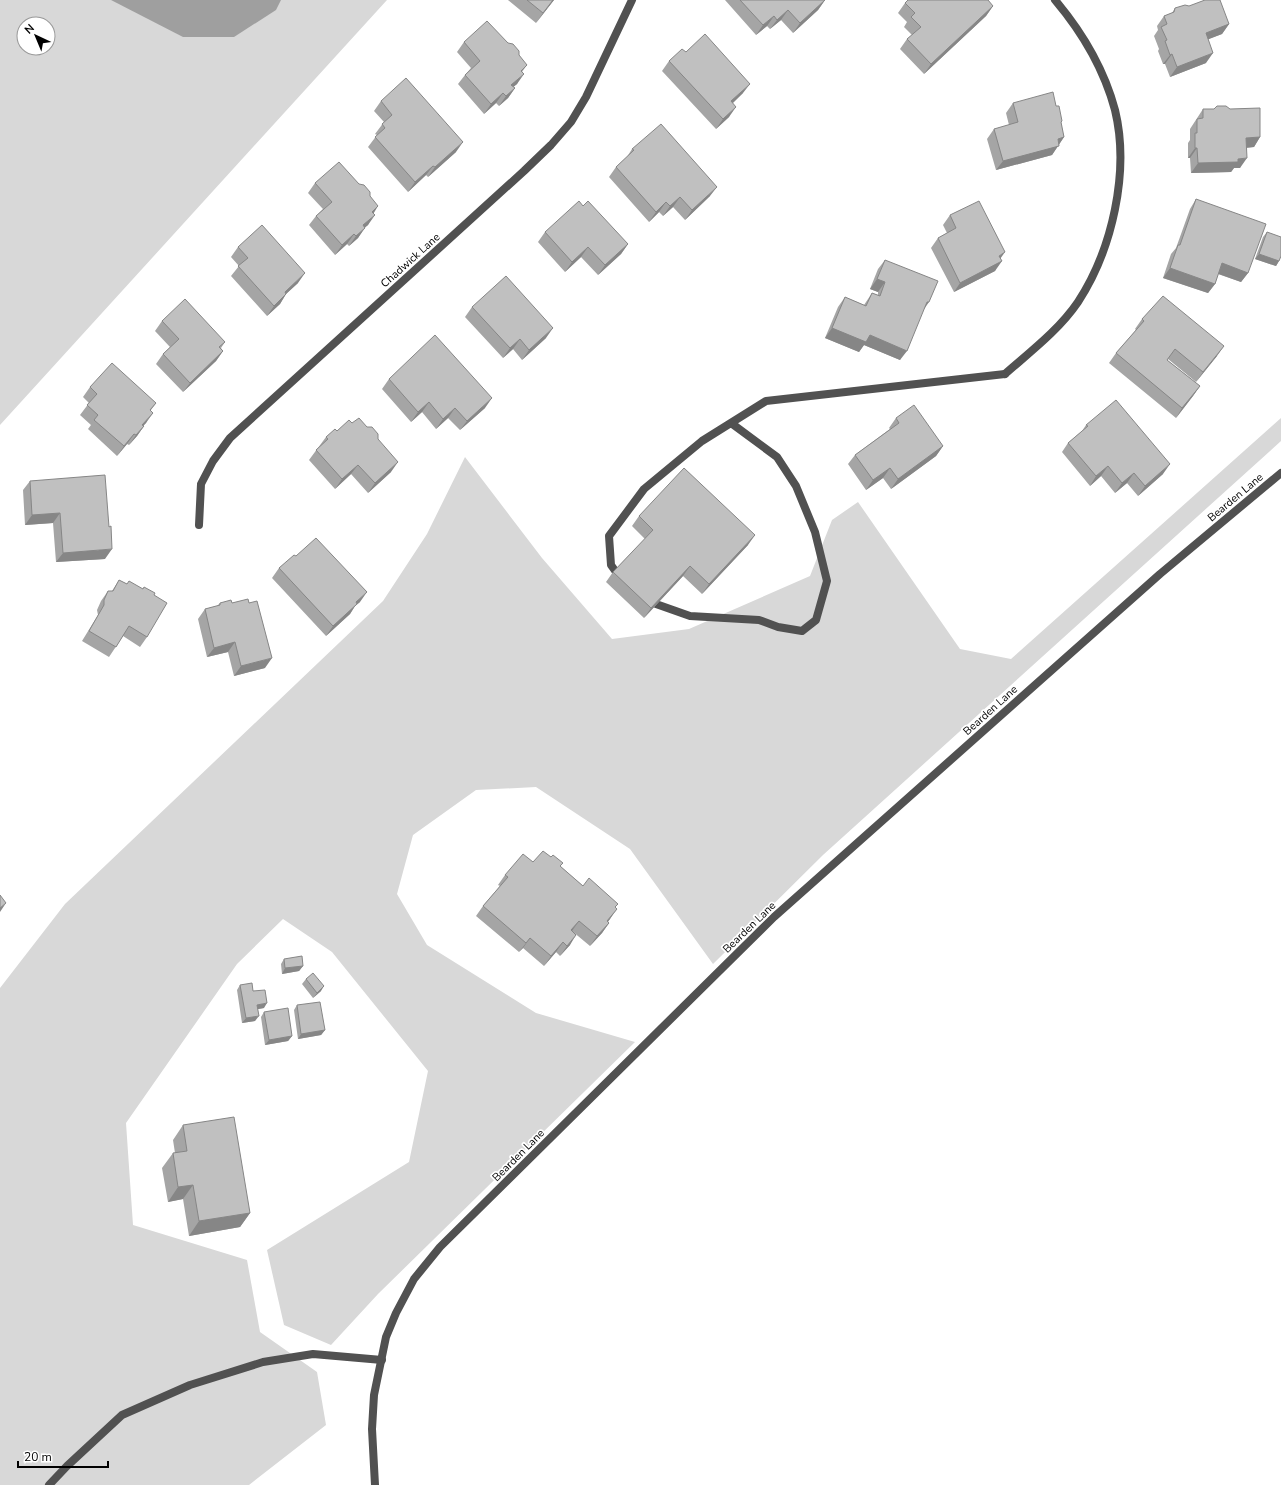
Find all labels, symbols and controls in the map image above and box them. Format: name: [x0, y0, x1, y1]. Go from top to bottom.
north arrow: [16, 16, 56, 56]
text: N: [21, 21, 38, 37]
street label: Chadwick Lane: [377, 230, 443, 291]
street label: Bearden Lane: [1204, 470, 1266, 525]
street label: Bearden Lane: [960, 682, 1021, 739]
street label: Bearden Lane: [720, 898, 779, 956]
street label: Bearden Lane: [489, 1126, 548, 1185]
scale bar: [18, 1443, 108, 1469]
text: 20 m: [24, 1449, 52, 1465]

